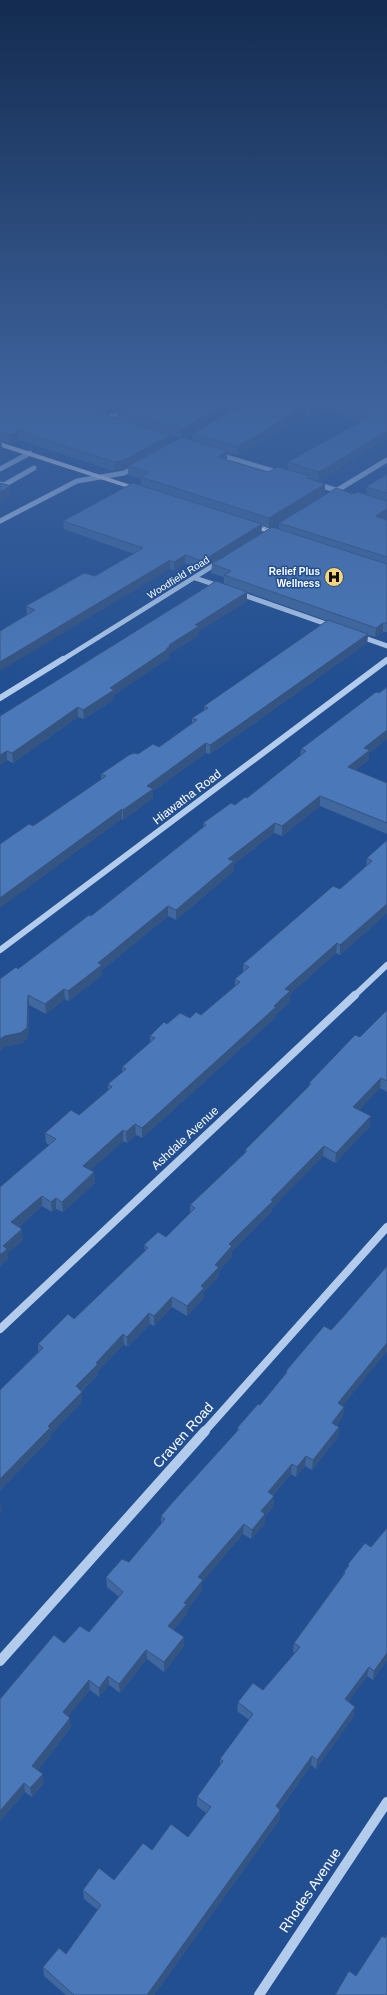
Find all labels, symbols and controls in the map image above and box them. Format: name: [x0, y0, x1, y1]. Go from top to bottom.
street label: Woodfield Road: [145, 554, 211, 601]
place label: Relief Plus Wellness: [269, 566, 320, 589]
hospital icon: Relief Plus Wellness: [323, 566, 345, 588]
street label: Hiawatha Road: [150, 767, 224, 827]
street label: Ashdale Avenue: [149, 1103, 222, 1173]
street label: Craven Road: [149, 1399, 217, 1471]
street label: Rhodes Avenue: [276, 1844, 344, 1935]

